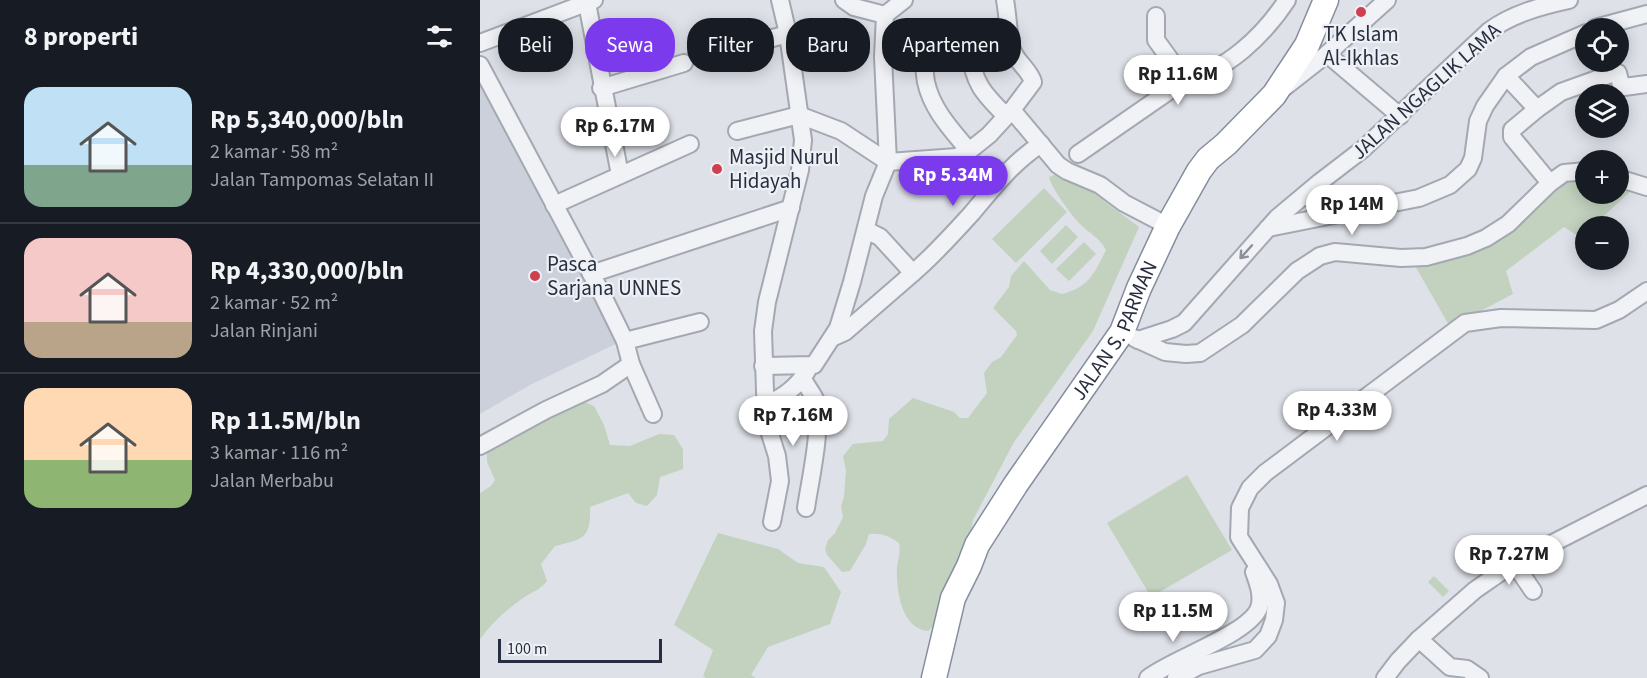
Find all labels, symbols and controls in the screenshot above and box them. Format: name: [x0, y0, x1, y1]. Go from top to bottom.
marker: TK Islam Al-Ikhlas: [1354, 5, 1368, 19]
street label: JALAN NGAGLIK LAMA: [1345, 15, 1508, 166]
text: 8 properti: [24, 18, 138, 55]
chip: Beli: [498, 18, 573, 72]
chip: Sewa: [585, 18, 675, 72]
chip: Filter: [687, 18, 774, 72]
chip: Baru: [786, 18, 870, 72]
chip: Apartemen: [882, 18, 1021, 72]
map controls: [1575, 18, 1629, 270]
button: locate: [1575, 18, 1629, 72]
place label: TK Islam Al-Ikhlas: [1323, 19, 1399, 73]
icon: filters: [423, 20, 456, 53]
pin: Rp 11.6M: [1116, 55, 1240, 106]
text: Rp 11.6M: [1138, 60, 1218, 88]
button: layers: [1575, 84, 1629, 138]
text: Rp 5,340,000/bln: [210, 101, 404, 138]
pin: Rp 6.17M: [553, 107, 677, 158]
icon: home: [72, 111, 144, 183]
text: Rp 6.17M: [575, 112, 655, 140]
text: 2 kamar · 58 m²: [210, 138, 338, 166]
place label: Masjid Nurul Hidayah: [729, 142, 839, 196]
button: +: [1575, 150, 1629, 204]
pin: Rp 5.34M: [891, 156, 1015, 207]
text: Rp 5.34M: [913, 161, 993, 189]
marker: Masjid Nurul Hidayah: [710, 162, 724, 176]
text: Jalan Tampomas Selatan II: [210, 166, 434, 194]
pin: Rp 14M: [1303, 185, 1401, 236]
text: Rp 14M: [1320, 190, 1384, 218]
button: −: [1575, 216, 1629, 270]
one-way arrow: [1239, 245, 1253, 260]
place label: Pasca Sarjana UNNES: [547, 249, 681, 303]
text: Rp 4,330,000/bln: [210, 252, 404, 289]
street label: JALAN S. PARMAN: [1064, 256, 1165, 406]
icon: home: [72, 262, 144, 334]
marker: Pasca Sarjana UNNES: [528, 269, 542, 283]
text: 2 kamar · 52 m²: [210, 289, 338, 317]
text: Jalan Rinjani: [210, 317, 318, 345]
pin: Rp 4.33M: [1275, 391, 1399, 442]
pin: Rp 7.16M: [731, 396, 855, 447]
text: Rp 4.33M: [1297, 396, 1377, 424]
text: Rp 7.16M: [753, 401, 833, 429]
text: Rp 11.5M/bln: [210, 402, 361, 439]
icon: home: [72, 412, 144, 484]
text: 3 kamar · 116 m²: [210, 439, 348, 467]
text: Jalan Merbabu: [210, 467, 334, 495]
pin: Rp 7.27M: [1447, 535, 1571, 586]
text: Rp 7.27M: [1469, 540, 1549, 568]
pin: Rp 11.5M: [1111, 592, 1235, 643]
text: Rp 11.5M: [1133, 597, 1213, 625]
scale bar: [498, 636, 662, 664]
text: 100 m: [507, 638, 547, 660]

